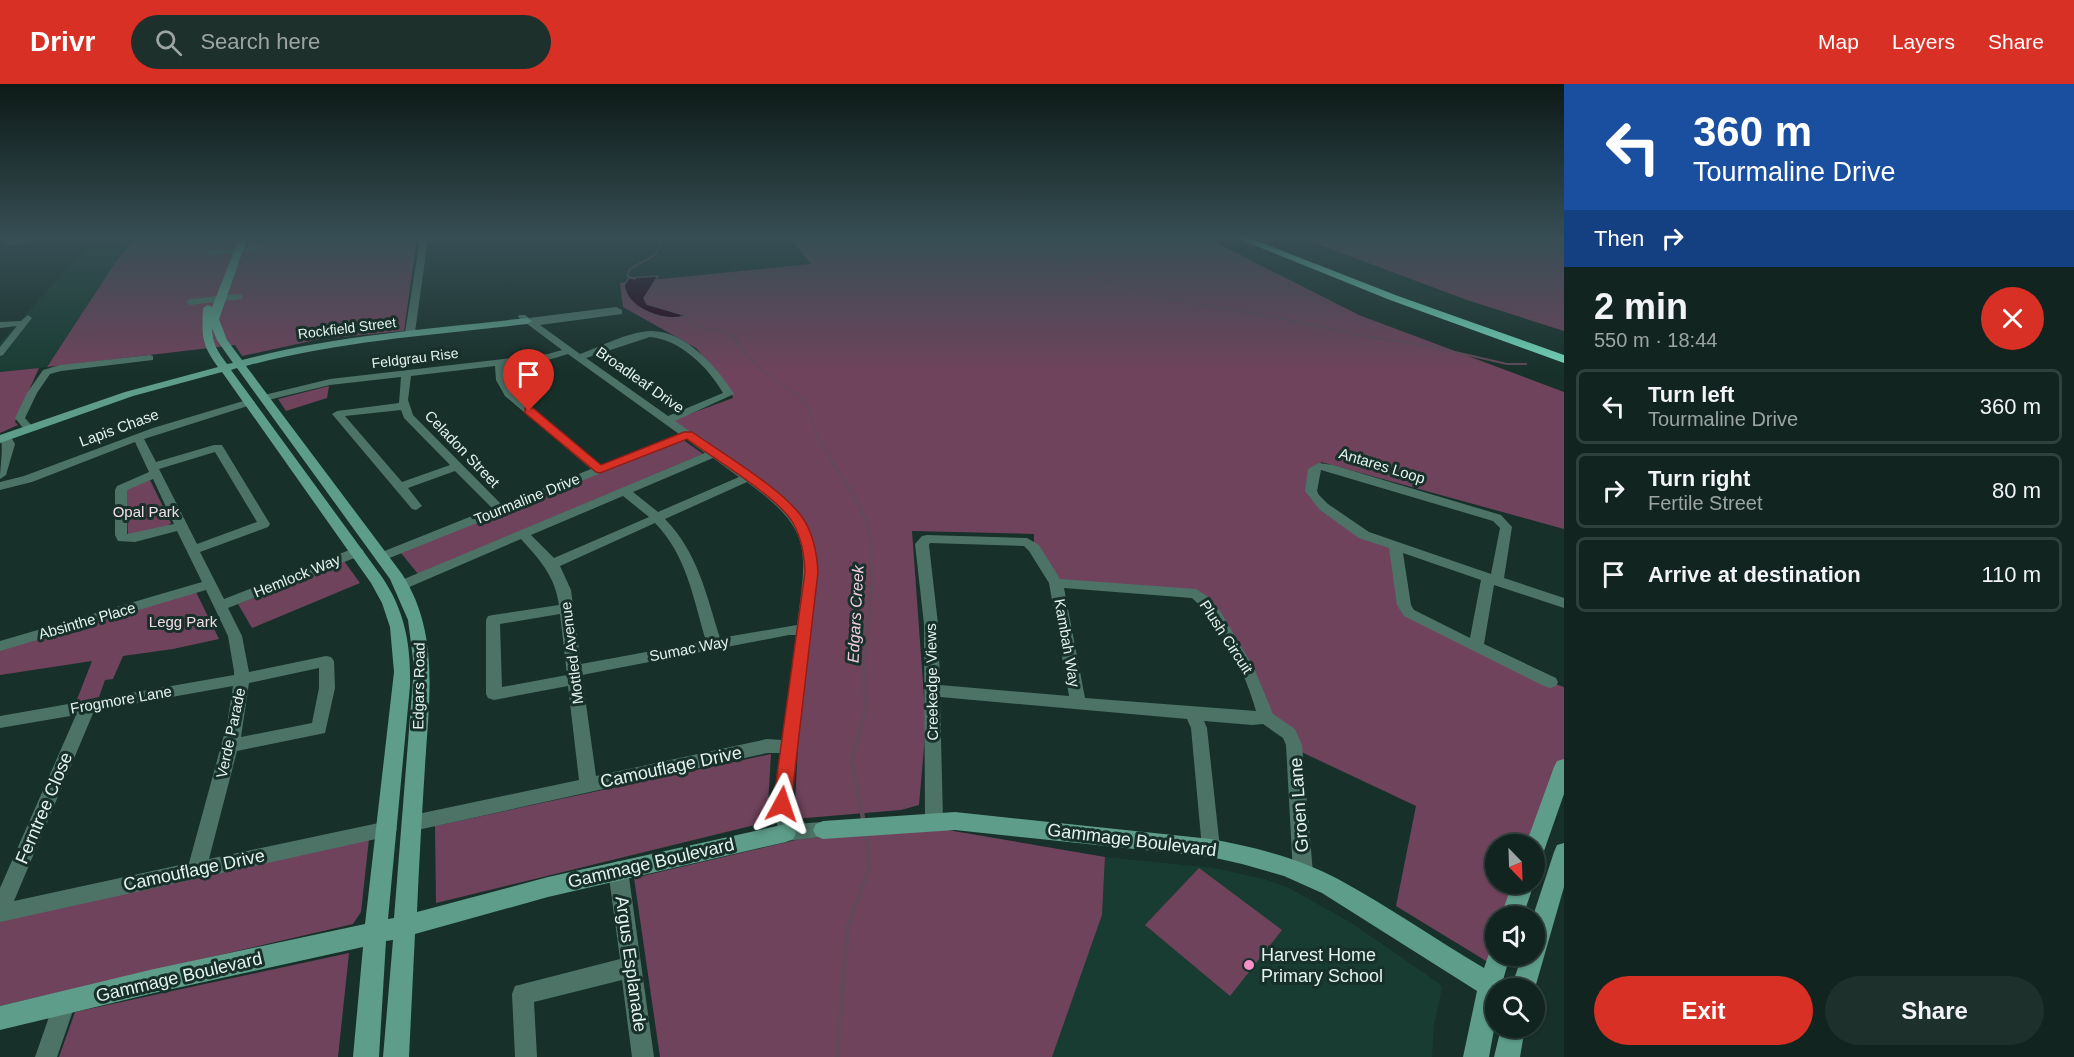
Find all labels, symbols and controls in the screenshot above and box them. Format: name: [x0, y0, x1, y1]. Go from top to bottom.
search box: [131, 15, 551, 69]
text: Drivr: [30, 26, 95, 57]
icon: search: [152, 26, 185, 59]
text: Search here: [200, 29, 320, 54]
text: Map: [1818, 30, 1859, 53]
text: Layers: [1892, 30, 1955, 53]
text: Share: [1988, 30, 2044, 53]
icon: left: [1594, 108, 1672, 186]
text: 360 m: [1693, 108, 1812, 155]
text: Tourmaline Drive: [1693, 157, 1896, 187]
icon: right: [1656, 222, 1689, 255]
text: Then: [1594, 226, 1644, 251]
text: 2 min: [1594, 286, 1688, 327]
button: close: [1981, 287, 2044, 350]
street label: Rockfield Street: [297, 314, 397, 342]
text: 550 m · 18:44: [1594, 329, 1717, 351]
street label: Broadleaf Drive: [593, 343, 688, 416]
street label: Feldgrau Rise: [371, 345, 459, 371]
pin: [503, 349, 554, 411]
icon: arrive: [512, 358, 545, 391]
text: Turn left: [1648, 382, 1734, 407]
icon: left: [1597, 390, 1630, 423]
text: 360 m: [1980, 394, 2041, 419]
street label: Lapis Chase: [77, 405, 161, 450]
street label: Celadon Street: [421, 407, 504, 491]
text: Tourmaline Drive: [1648, 408, 1798, 430]
street label: Antares Loop: [1337, 444, 1427, 487]
text: Turn right: [1648, 466, 1750, 491]
street label: Tourmaline Drive: [471, 470, 582, 527]
icon: right: [1597, 474, 1630, 507]
text: 80 m: [1992, 478, 2041, 503]
text: Fertile Street: [1648, 492, 1762, 514]
park label: Opal Park: [113, 503, 180, 520]
street label: Hemlock Way: [251, 550, 343, 601]
icon: arrive: [1597, 558, 1630, 591]
text: Arrive at destination: [1648, 562, 1861, 587]
text: 110 m: [1981, 562, 2041, 587]
water label: Edgars Creek: [844, 564, 867, 663]
street label: Kambah Way: [1051, 597, 1084, 689]
street label: Plush Circuit: [1196, 597, 1257, 677]
street label: Absinthe Place: [36, 599, 137, 642]
street label: Mottled Avenue: [557, 601, 586, 705]
park label: Legg Park: [149, 613, 218, 630]
street label: Creekedge Views: [922, 623, 941, 741]
street label: Sumac Way: [648, 632, 730, 665]
street label: Edgars Road: [409, 642, 428, 730]
street label: Frogmore Lane: [69, 682, 173, 717]
street label: Verde Parade: [213, 686, 248, 780]
street label: Camouflage Drive: [598, 742, 744, 792]
street label: Ferntree Close: [12, 749, 76, 867]
street label: Groen Lane: [1286, 757, 1312, 853]
position arrow: [750, 772, 814, 836]
street label: Gammage Boulevard: [1046, 820, 1218, 860]
street label: Gammage Boulevard: [566, 834, 736, 892]
north arrow: [1485, 834, 1545, 894]
map controls: [1485, 834, 1545, 1038]
street label: Camouflage Drive: [121, 845, 267, 895]
street label: Argus Esplanade: [612, 895, 650, 1033]
button: sound: [1485, 906, 1545, 966]
place label: Harvest Home Primary School: [1261, 945, 1383, 986]
street label: Gammage Boulevard: [94, 948, 264, 1006]
marker: Harvest Home Primary School: [1242, 958, 1256, 972]
button: Exit: [1594, 976, 1813, 1045]
button: Share: [1825, 976, 2044, 1045]
button: search: [1485, 978, 1545, 1038]

